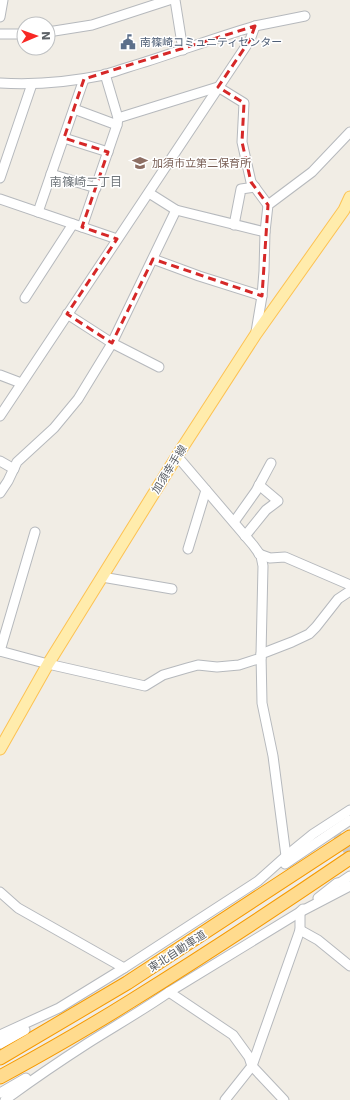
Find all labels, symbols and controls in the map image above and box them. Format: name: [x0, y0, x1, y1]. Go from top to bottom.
north arrow: [16, 16, 56, 56]
text: N: [39, 31, 52, 41]
public building icon: 南篠崎コミュニティセンター: [119, 33, 137, 51]
place label: 南篠崎コミュニティセンター: [140, 36, 282, 49]
school or university icon: 加須市立第二保育所: [131, 154, 149, 172]
place label: 加須市立第二保育所: [152, 157, 252, 170]
district label: 南篠崎二丁目: [50, 175, 122, 189]
street label: 加須幸手線: [149, 442, 190, 496]
street label: 東北自動車道: [146, 928, 208, 975]

